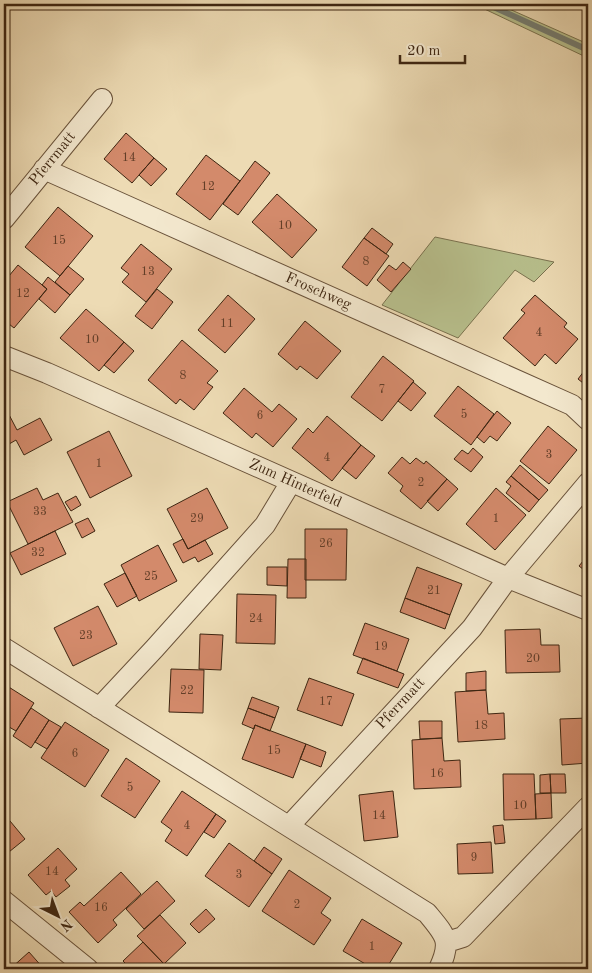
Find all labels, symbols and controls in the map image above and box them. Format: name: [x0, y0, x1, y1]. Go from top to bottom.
scale bar: [400, 32, 464, 64]
text: 20 m: [407, 44, 441, 59]
street label: Pferrmatt: [27, 129, 79, 189]
house number: 14: [122, 152, 136, 164]
house number: 12: [201, 181, 215, 193]
house number: 10: [278, 220, 292, 232]
house number: 15: [52, 234, 66, 247]
house number: 8: [363, 256, 370, 268]
house number: 13: [141, 266, 155, 278]
street label: Froschweg: [283, 271, 353, 313]
house number: 12: [16, 288, 30, 300]
house number: 11: [220, 318, 234, 330]
house number: 4: [536, 327, 543, 339]
house number: 10: [85, 334, 99, 346]
house number: 8: [180, 370, 187, 382]
house number: 7: [379, 384, 385, 396]
house number: 5: [461, 408, 468, 421]
house number: 6: [257, 410, 264, 422]
house number: 3: [546, 449, 552, 461]
house number: 4: [324, 452, 331, 464]
street label: Zum Hinterfeld: [246, 457, 344, 511]
house number: 1: [96, 458, 102, 470]
house number: 2: [418, 477, 424, 489]
house number: 33: [33, 506, 47, 518]
house number: 29: [190, 513, 204, 525]
house number: 1: [493, 513, 499, 525]
house number: 26: [319, 538, 333, 550]
house number: 32: [31, 547, 45, 559]
house number: 25: [144, 570, 158, 583]
house number: 21: [427, 585, 441, 597]
house number: 24: [249, 613, 263, 625]
house number: 23: [79, 630, 93, 642]
house number: 19: [374, 641, 388, 653]
house number: 20: [526, 653, 540, 665]
street label: Pferrmatt: [374, 675, 428, 733]
house number: 22: [180, 685, 194, 697]
house number: 17: [319, 696, 333, 708]
house number: 18: [474, 720, 488, 732]
house number: 15: [267, 744, 281, 757]
house number: 6: [72, 748, 79, 760]
house number: 16: [430, 768, 444, 780]
house number: 5: [127, 781, 134, 794]
house number: 10: [513, 800, 527, 812]
house number: 14: [372, 810, 386, 822]
house number: 4: [184, 820, 191, 832]
house number: 9: [471, 852, 477, 864]
house number: 14: [45, 866, 59, 878]
house number: 3: [236, 869, 242, 881]
north arrow: [32, 890, 82, 940]
house number: 2: [294, 899, 300, 911]
house number: 16: [94, 902, 108, 914]
text: N: [57, 916, 75, 934]
house number: 1: [369, 941, 375, 953]

